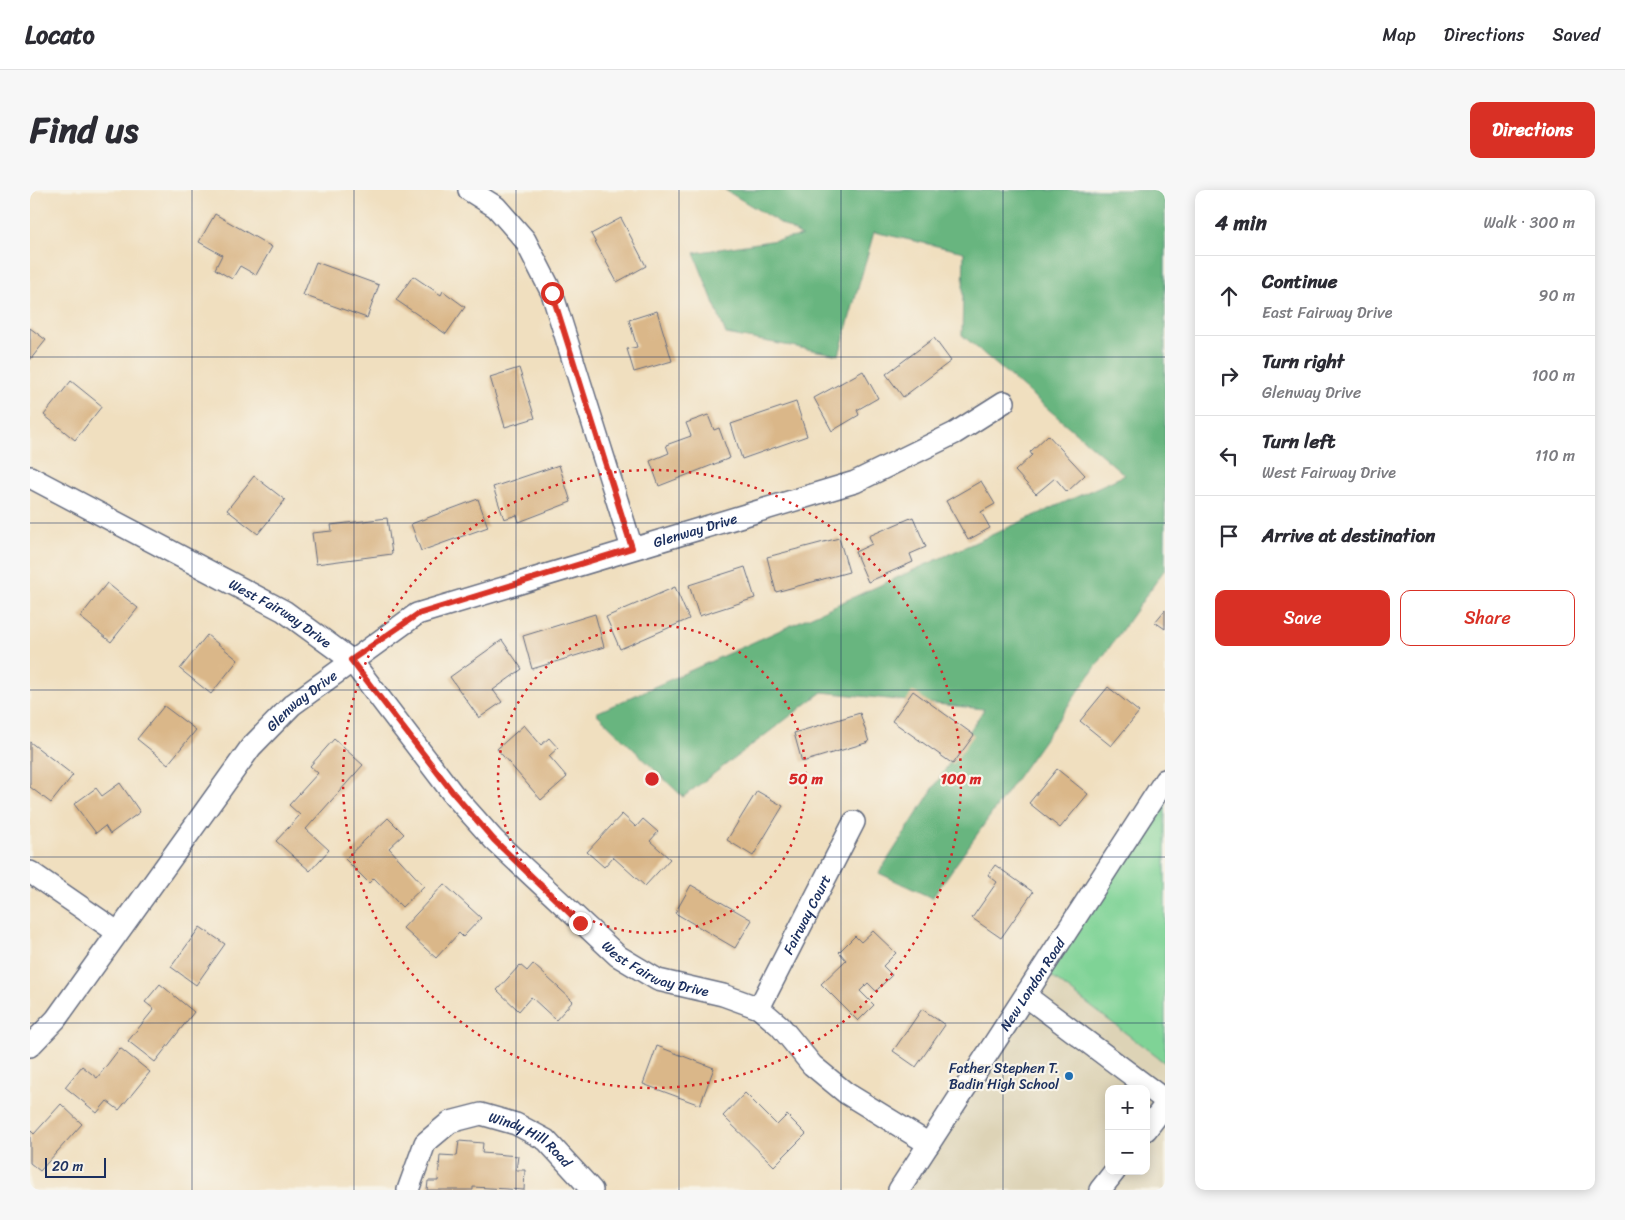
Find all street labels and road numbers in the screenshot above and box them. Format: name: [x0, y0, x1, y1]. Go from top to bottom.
street label: Glenway Drive: [650, 506, 740, 555]
street label: West Fairway Drive: [224, 572, 337, 655]
street label: Glenway Drive: [260, 664, 343, 738]
street label: Fairway Court: [776, 870, 838, 959]
street label: New London Road: [993, 932, 1073, 1036]
street label: West Fairway Drive: [595, 934, 712, 1004]
street label: Windy Hill Road: [486, 1105, 579, 1175]

